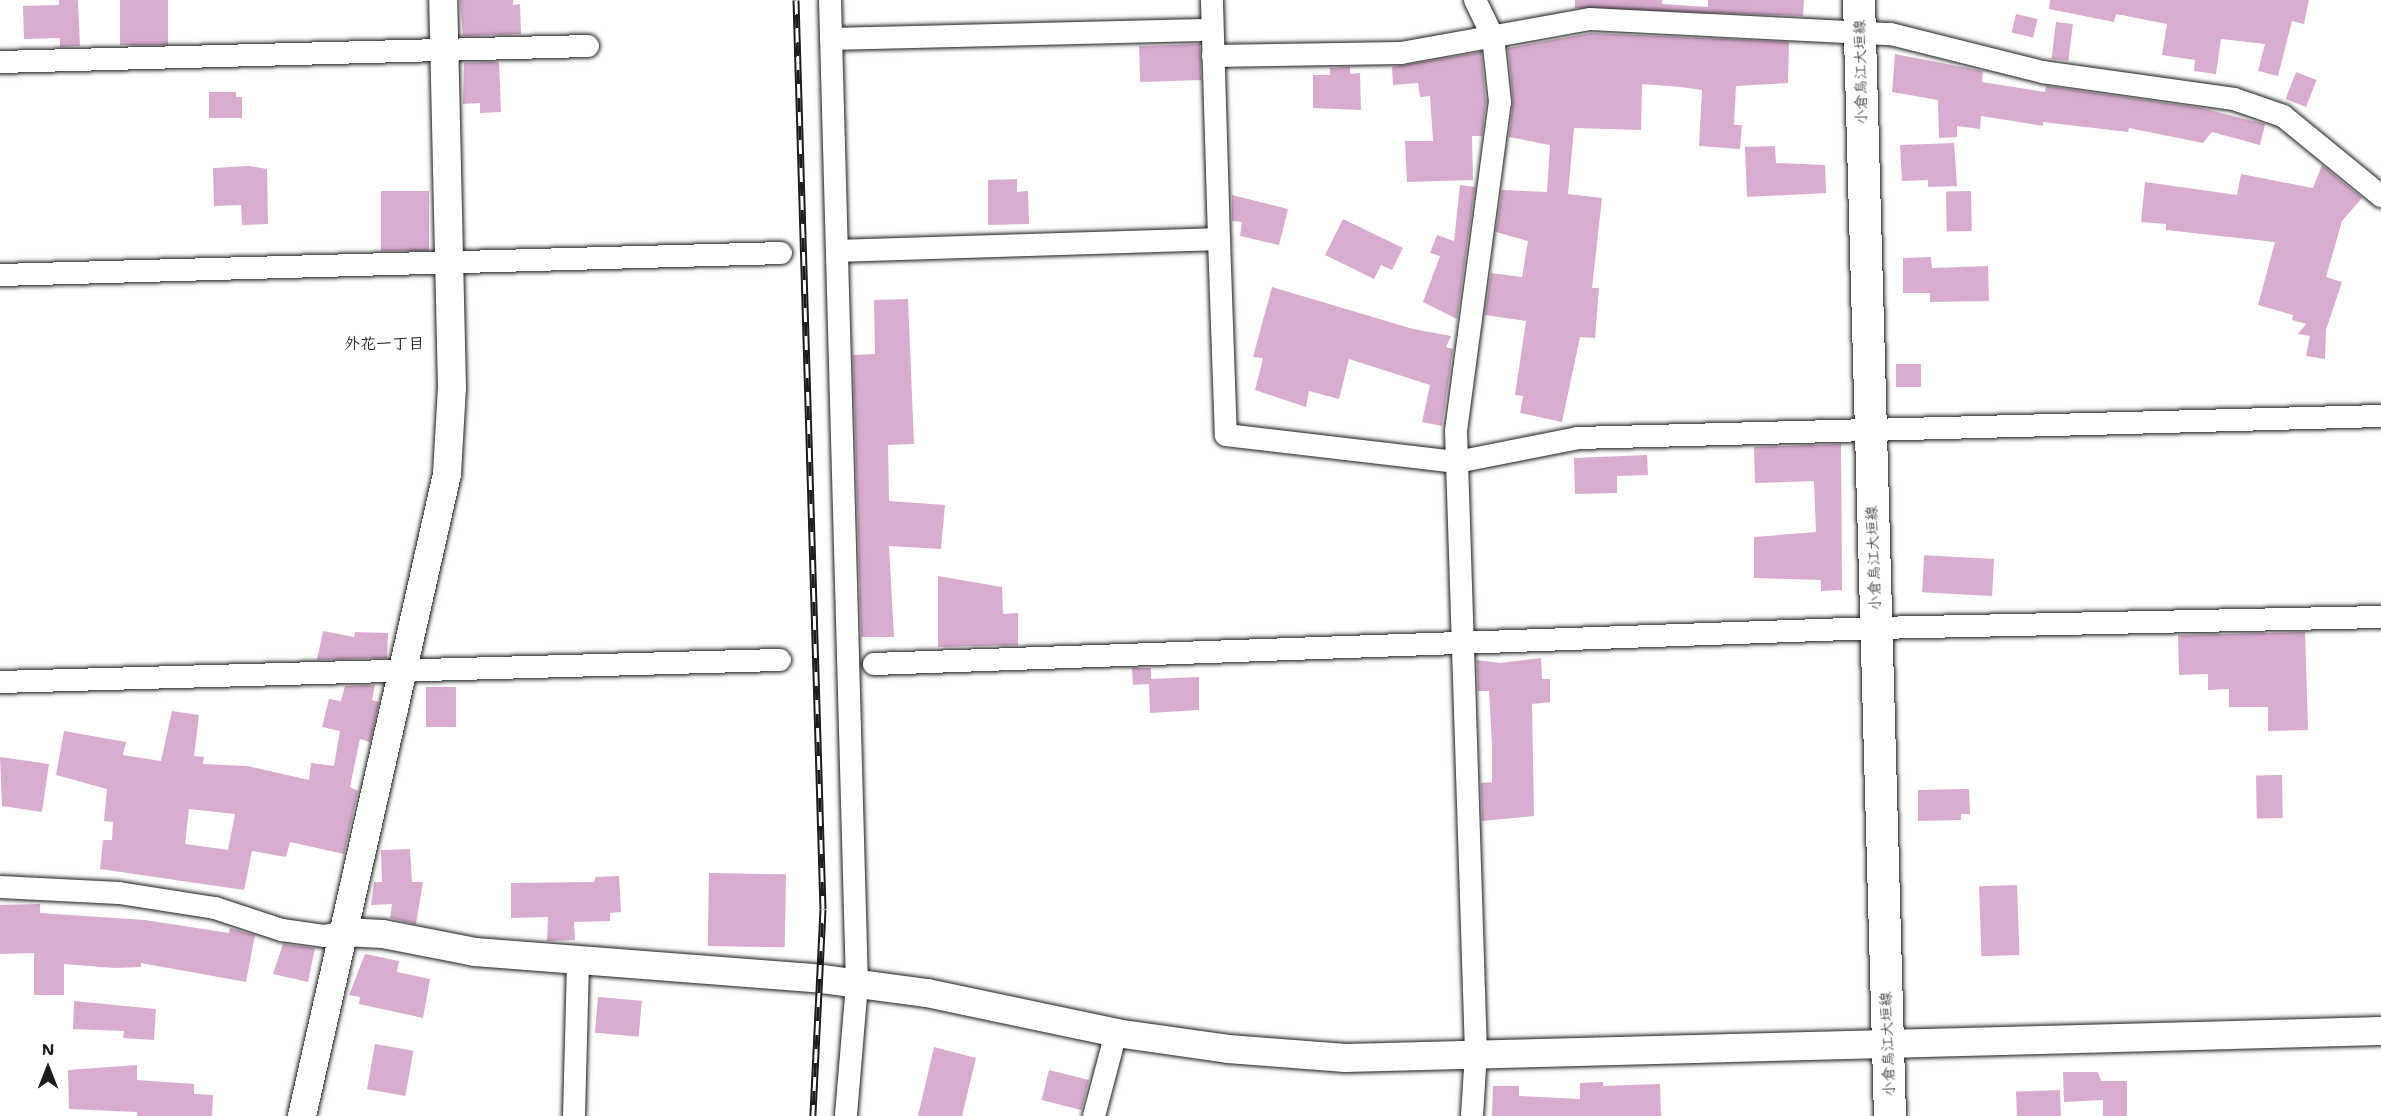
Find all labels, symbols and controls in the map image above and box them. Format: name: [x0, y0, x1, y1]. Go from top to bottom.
street label: 小倉烏江大垣線: [1851, 19, 1871, 125]
district label: 外花一丁目: [344, 334, 424, 354]
street label: 小倉烏江大垣線: [1863, 505, 1885, 611]
street label: 小倉烏江大垣線: [1877, 991, 1899, 1097]
north arrow: [18, 1038, 78, 1098]
text: N: [42, 1039, 54, 1060]

